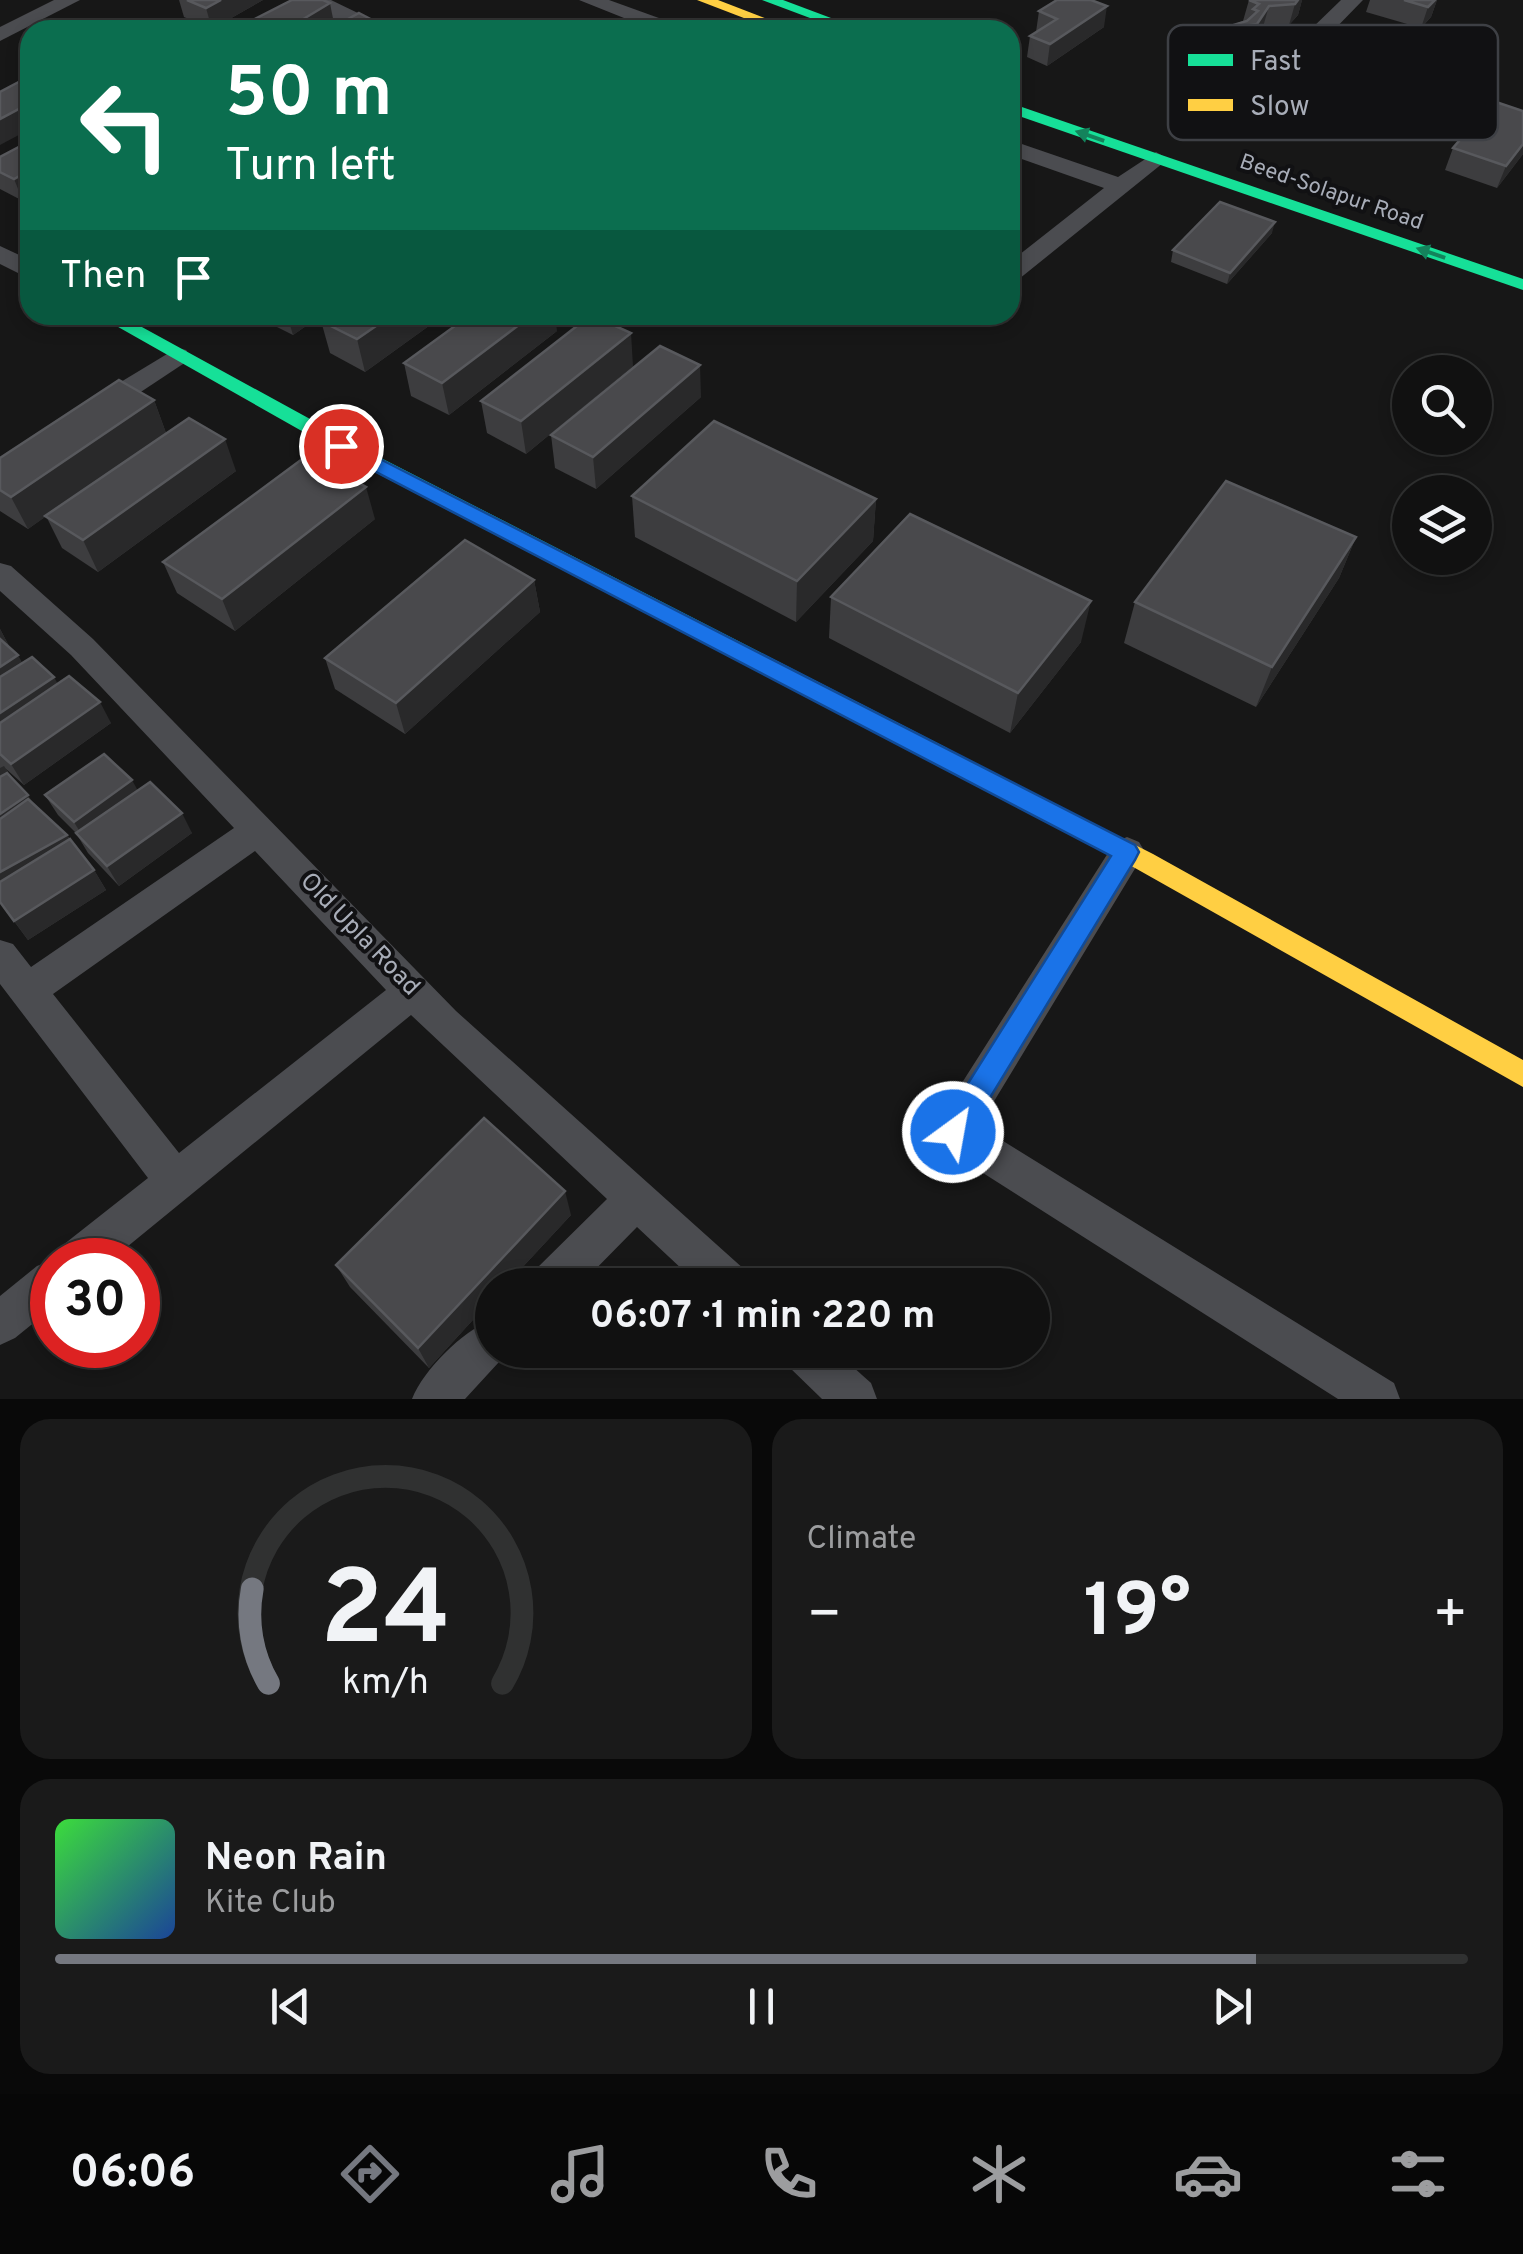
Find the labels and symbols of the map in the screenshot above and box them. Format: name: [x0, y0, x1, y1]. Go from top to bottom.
legend: [1168, 25, 1498, 140]
text: Fast: [1250, 45, 1302, 81]
text: Slow: [1250, 90, 1309, 126]
one-way arrow: [1075, 128, 1105, 143]
street label: Beed-Solapur Road: [1236, 149, 1426, 237]
one-way arrow: [1415, 245, 1445, 260]
pin: [299, 404, 384, 489]
street label: Old Upla Road: [292, 867, 426, 1003]
position arrow: [901, 1080, 1005, 1184]
speed limit sign: 30: [30, 1238, 160, 1368]

